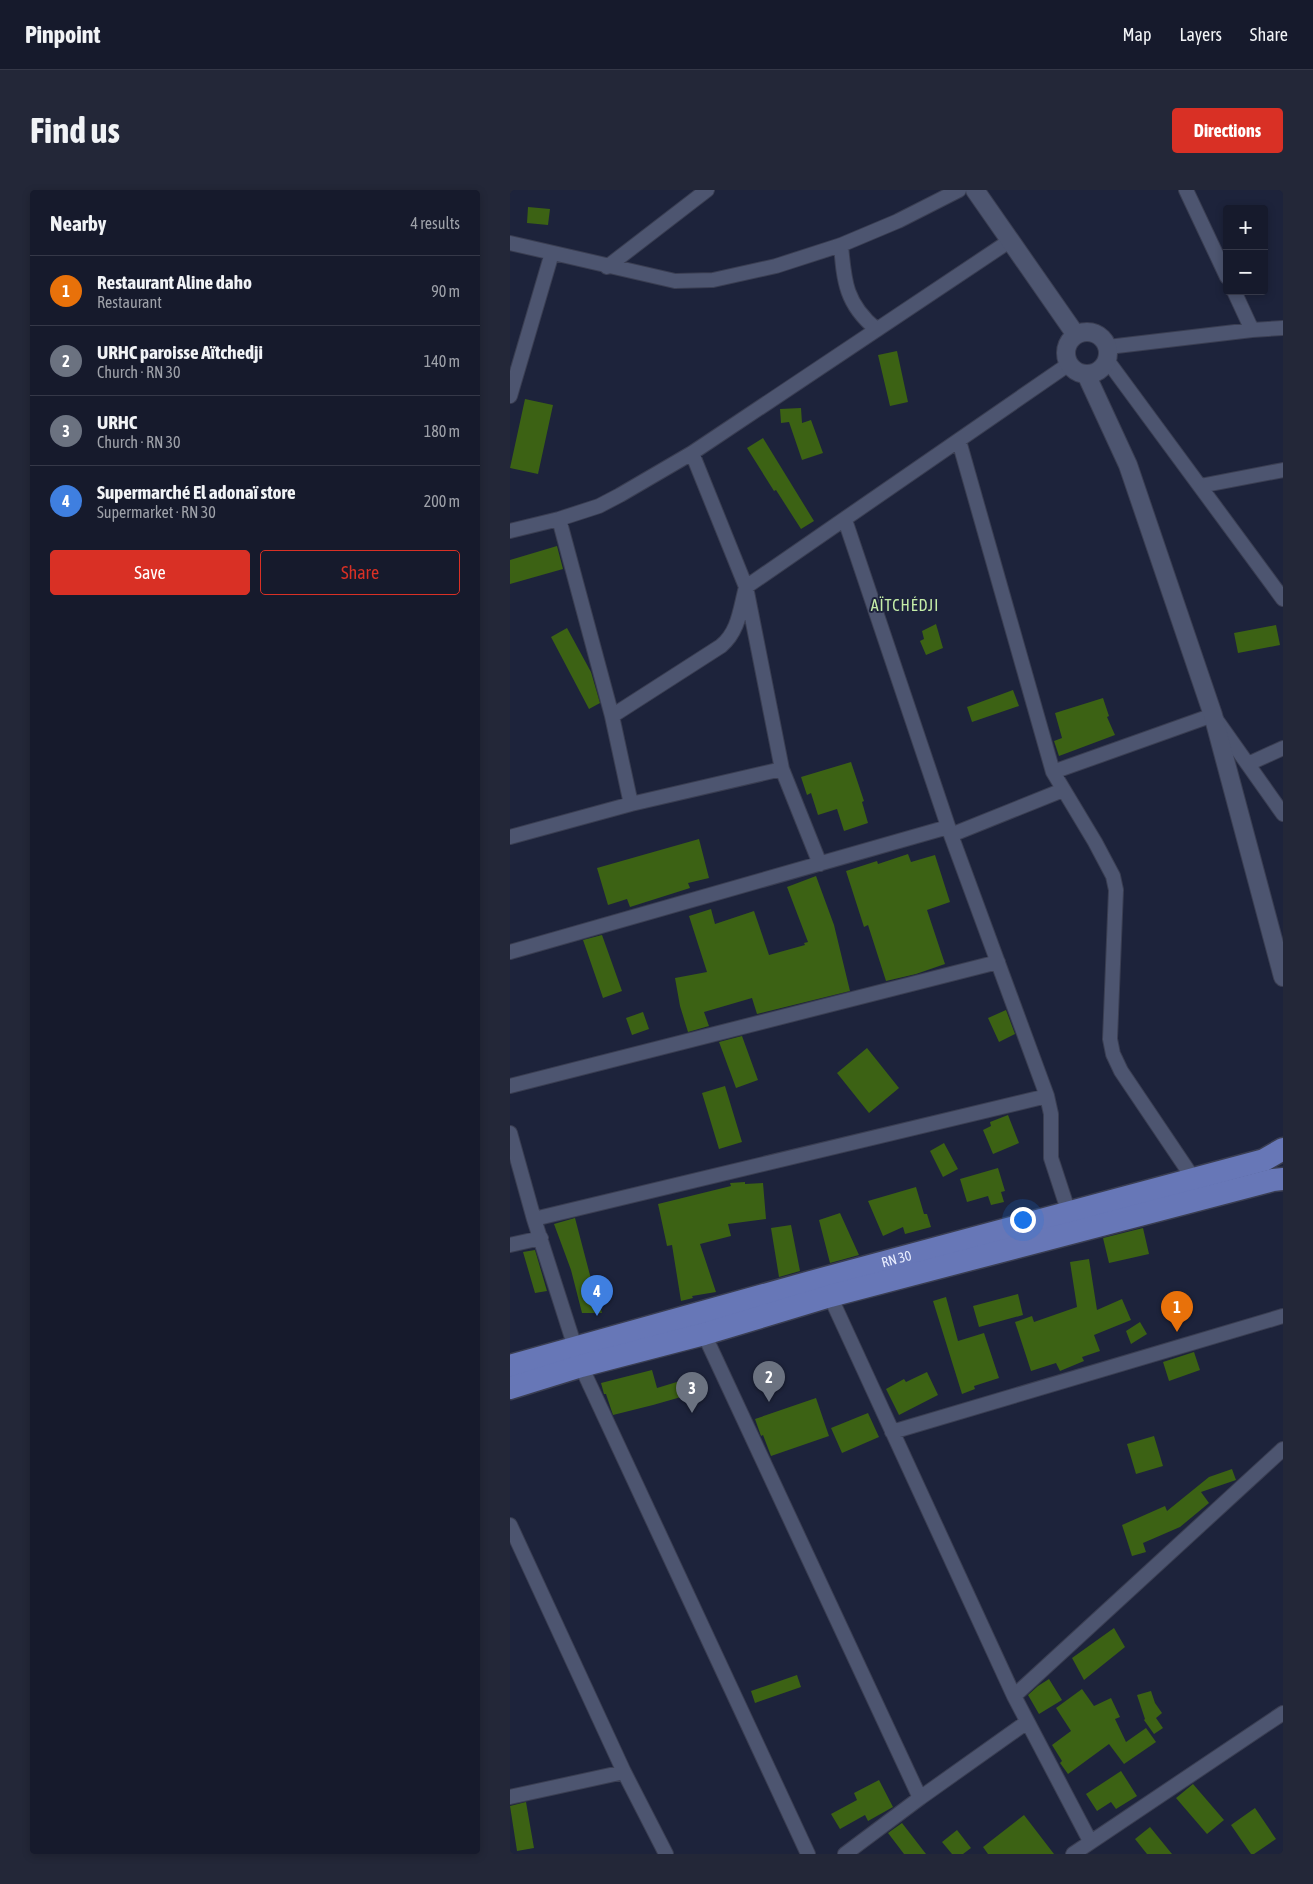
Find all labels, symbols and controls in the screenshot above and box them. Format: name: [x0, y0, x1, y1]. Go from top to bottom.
text: Pinpoint: [25, 21, 100, 48]
text: Map: [1122, 24, 1151, 45]
text: Layers: [1179, 24, 1222, 45]
text: Share: [1250, 24, 1288, 45]
button: Directions: [1172, 108, 1283, 153]
text: Find us: [30, 110, 120, 150]
map controls: [1223, 205, 1268, 295]
button: +: [1223, 205, 1268, 250]
text: Nearby: [50, 211, 106, 235]
text: 4 results: [410, 214, 460, 232]
button: −: [1223, 250, 1268, 295]
text: Restaurant Aline daho: [97, 271, 252, 293]
text: 1: [62, 282, 70, 300]
text: 90 m: [431, 282, 460, 300]
text: Restaurant: [97, 293, 162, 311]
text: URHC paroisse Aïtchedji: [97, 341, 263, 363]
text: 2: [62, 352, 70, 370]
text: 140 m: [424, 352, 460, 370]
text: Church · RN 30: [97, 363, 181, 381]
text: URHC: [97, 411, 137, 433]
text: 3: [62, 422, 70, 440]
text: 180 m: [424, 422, 460, 440]
text: Church · RN 30: [97, 433, 181, 451]
text: Supermarché El adonaï store: [97, 481, 296, 503]
text: 4: [62, 492, 70, 510]
text: 200 m: [424, 492, 460, 510]
text: Supermarket · RN 30: [97, 503, 216, 521]
button: Save: [50, 550, 250, 595]
button: Share: [260, 550, 460, 595]
district label: AÏTCHÉDJI: [871, 596, 939, 614]
your location: [1010, 1207, 1036, 1233]
street label: RN 30: [880, 1247, 914, 1270]
pin: 4: [581, 1275, 613, 1316]
pin: 1: [1161, 1291, 1193, 1332]
pin: 2: [753, 1361, 785, 1402]
pin: 3: [676, 1372, 708, 1413]

